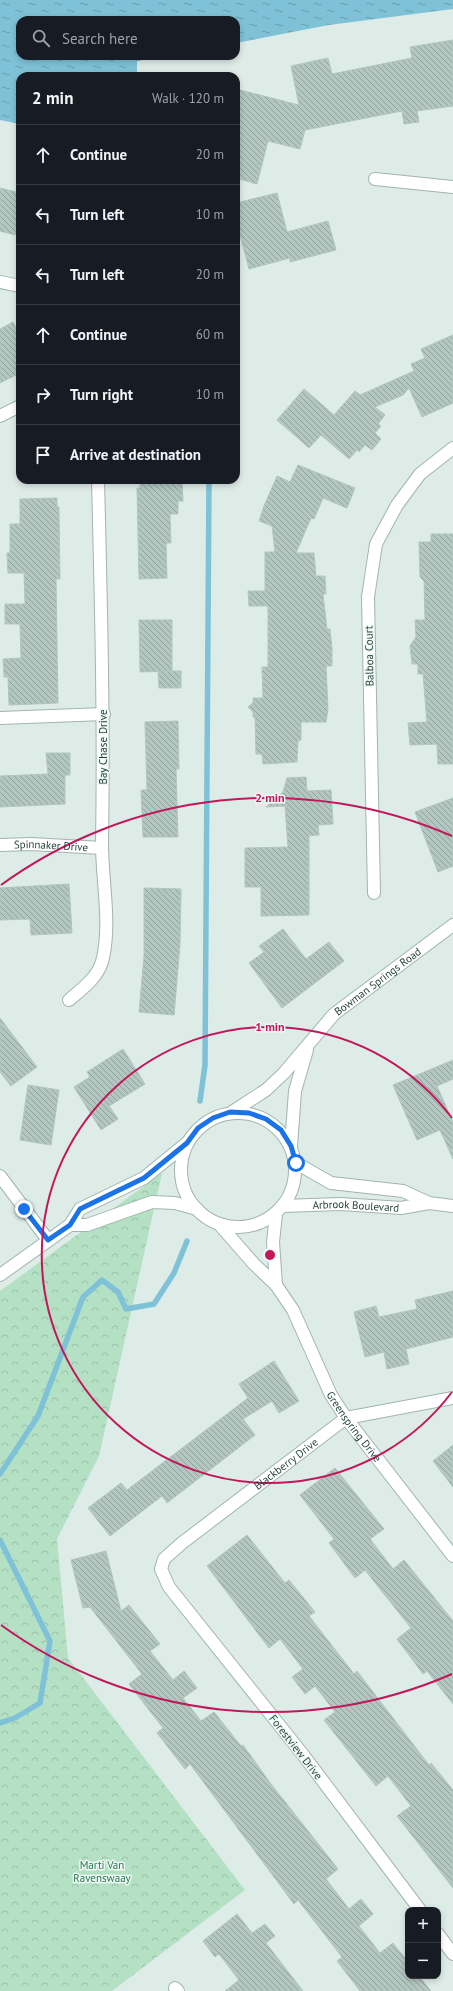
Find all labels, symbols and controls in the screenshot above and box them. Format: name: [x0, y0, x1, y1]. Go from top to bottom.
search box: [16, 16, 240, 60]
icon: search: [30, 27, 52, 49]
text: Search here: [62, 29, 138, 48]
text: 2 min: [32, 87, 73, 109]
text: Walk · 120 m: [152, 90, 224, 107]
icon: ahead: [32, 144, 54, 166]
text: Continue: [70, 145, 127, 164]
text: 20 m: [196, 146, 224, 163]
icon: left: [32, 204, 54, 226]
text: Turn left: [70, 205, 124, 224]
text: 10 m: [196, 206, 224, 223]
icon: left: [32, 264, 54, 286]
text: Turn left: [70, 265, 124, 284]
text: 20 m: [196, 266, 224, 283]
icon: ahead: [32, 324, 54, 346]
text: Continue: [70, 325, 127, 344]
text: 60 m: [196, 326, 224, 343]
icon: right: [32, 384, 54, 406]
text: Turn right: [70, 385, 133, 404]
text: 10 m: [196, 386, 224, 403]
icon: arrive: [32, 444, 54, 466]
text: Arrive at destination: [70, 445, 201, 464]
street label: Balboa Court: [361, 625, 377, 687]
street label: Bay Chase Drive: [96, 709, 110, 785]
text: 2 min: [255, 790, 285, 805]
street label: Spinnaker Drive: [14, 837, 89, 854]
street label: Bowman Springs Road: [331, 944, 424, 1018]
text: 1 min: [255, 1019, 285, 1034]
route start: [287, 1154, 305, 1172]
street label: Arbrook Boulevard: [312, 1197, 400, 1215]
route end: [15, 1200, 33, 1218]
centre of rings: [263, 1248, 277, 1262]
street label: Greenspring Drive: [323, 1389, 385, 1465]
street label: Blackberry Drive: [251, 1435, 321, 1493]
street label: Forestview Drive: [266, 1712, 326, 1783]
park label: Marti Van Ravenswaay: [73, 1858, 132, 1885]
map controls: [405, 1907, 441, 1979]
button: +: [405, 1907, 441, 1943]
button: −: [405, 1943, 441, 1979]

